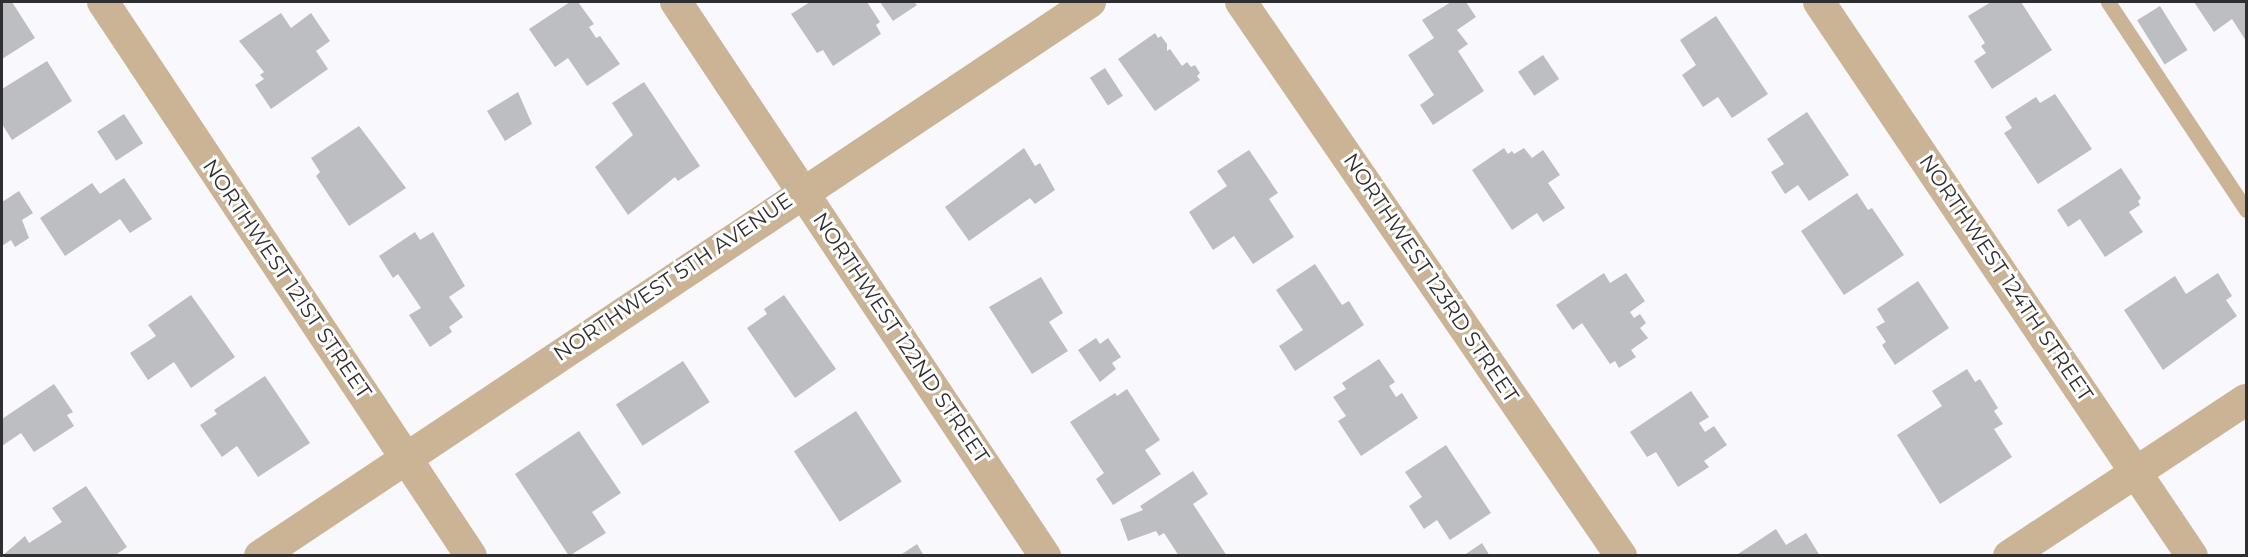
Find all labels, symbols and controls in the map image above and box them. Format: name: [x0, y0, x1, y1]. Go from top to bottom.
street label: NORTHWEST 123RD STREET: [1338, 149, 1524, 407]
street label: NORTHWEST 124TH STREET: [1914, 150, 2098, 406]
street label: NORTHWEST 121ST STREET: [197, 155, 377, 403]
street label: NORTHWEST 5TH AVENUE: [549, 188, 797, 366]
street label: NORTHWEST 122ND STREET: [807, 208, 995, 468]

